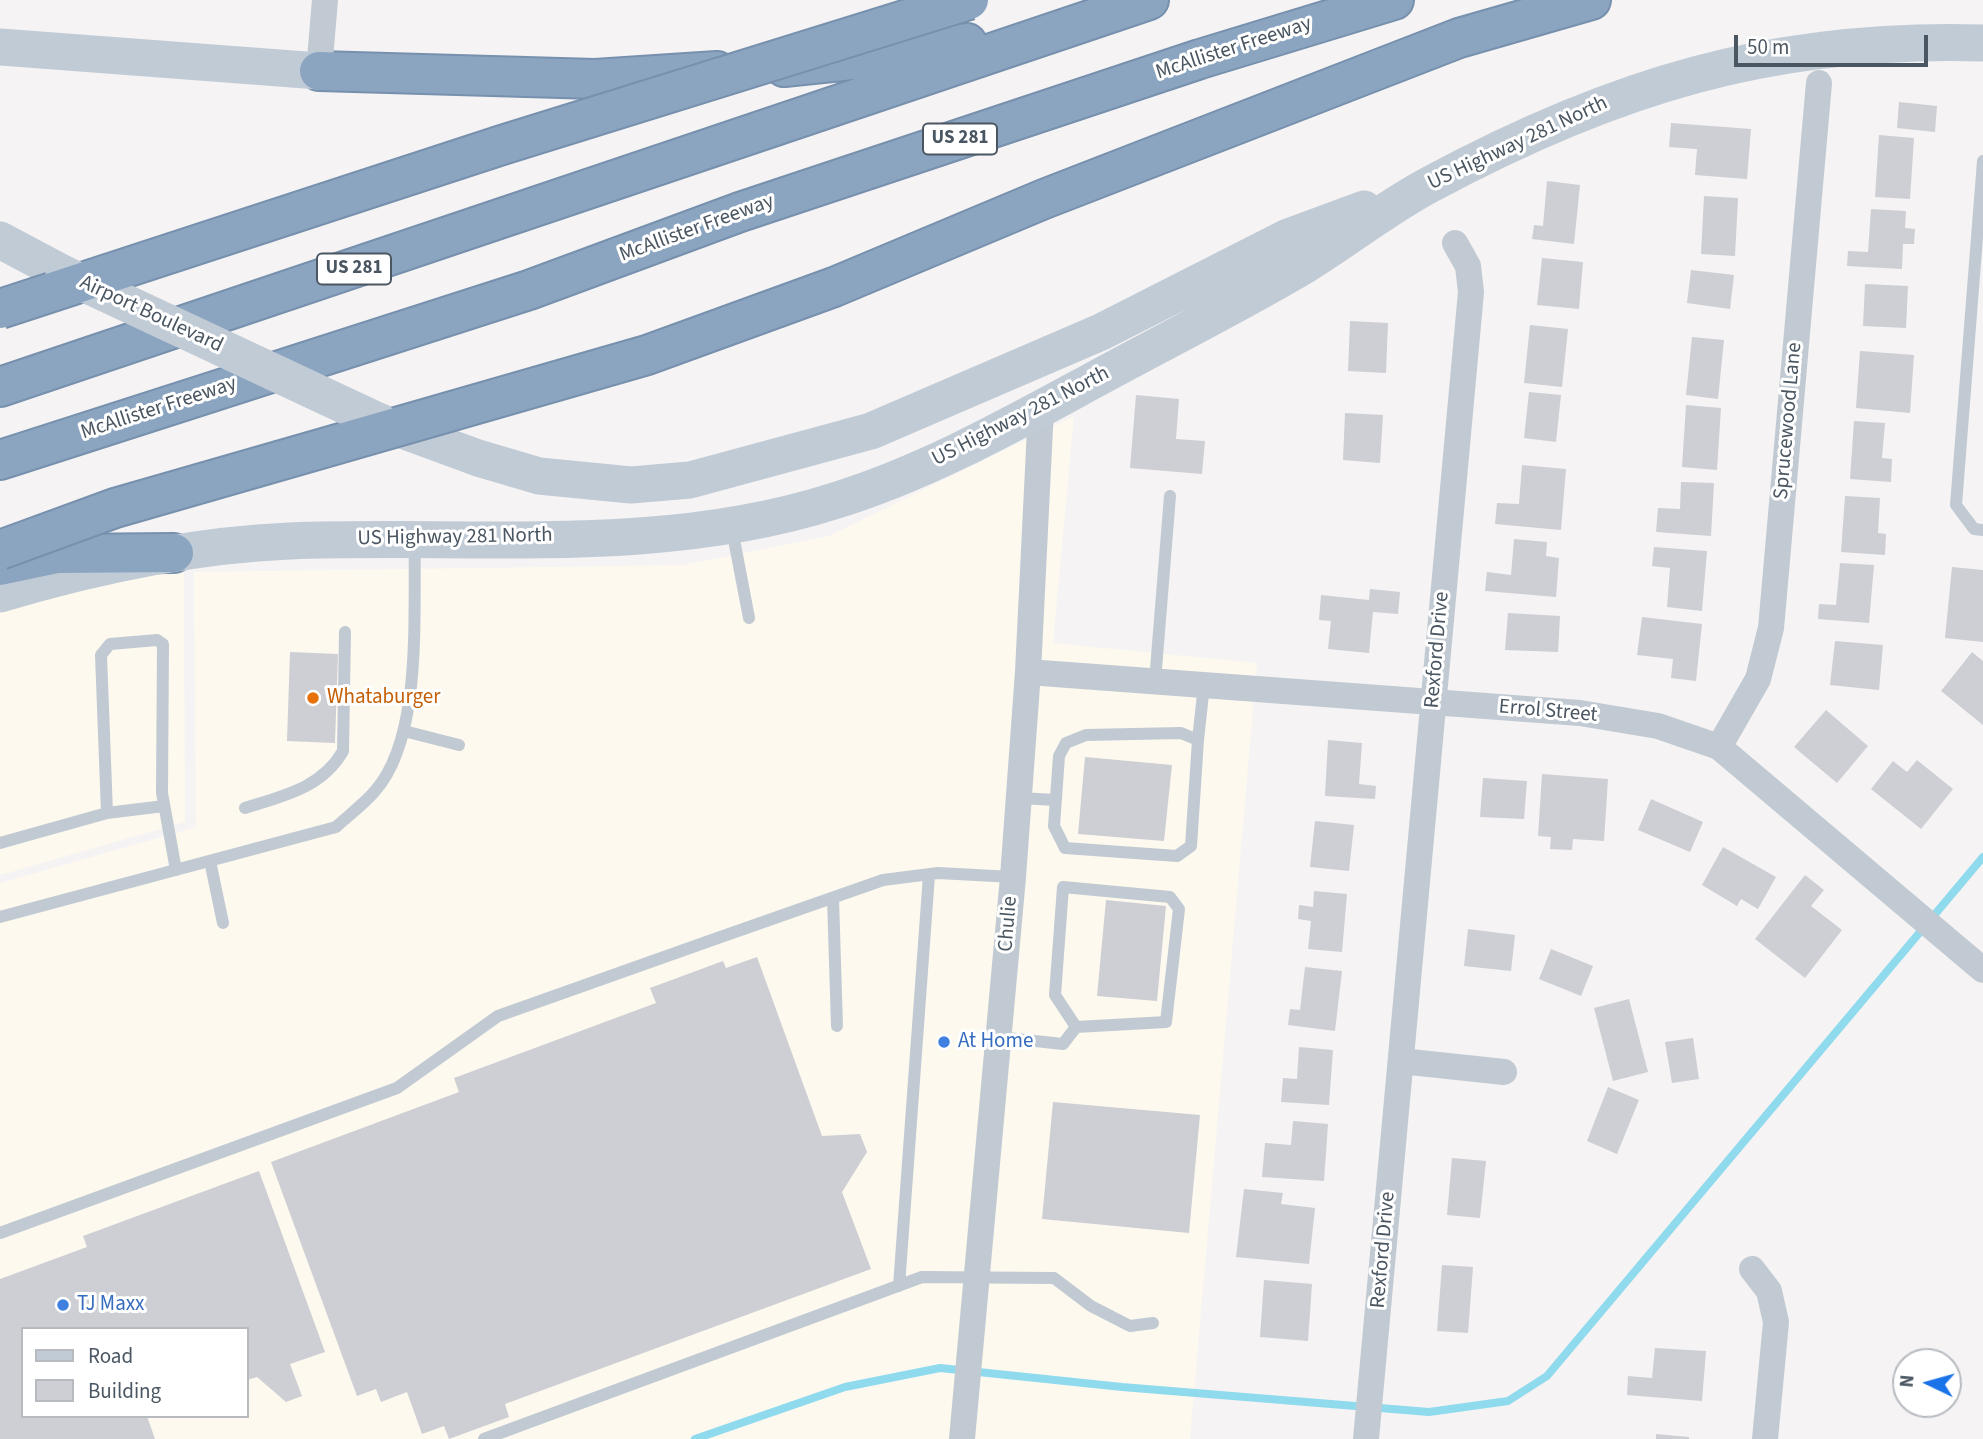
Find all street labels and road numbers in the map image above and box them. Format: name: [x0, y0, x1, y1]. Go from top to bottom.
street label: McAllister Freeway: [1153, 12, 1315, 86]
street label: US Highway 281 North: [1424, 91, 1612, 197]
road number: US 281: [923, 124, 997, 154]
street label: McAllister Freeway: [616, 189, 778, 269]
road number: US 281: [317, 254, 391, 284]
street label: Airport Boulevard: [75, 271, 227, 359]
street label: Sprucewood Lane: [1770, 341, 1808, 501]
street label: US Highway 281 North: [928, 361, 1114, 473]
street label: McAllister Freeway: [78, 372, 240, 446]
street label: US Highway 281 North: [357, 524, 553, 552]
street label: Rexford Drive: [1420, 591, 1456, 709]
street label: Errol Street: [1498, 695, 1598, 729]
street label: Chulie: [994, 895, 1024, 953]
street label: Rexford Drive: [1366, 1191, 1402, 1309]

